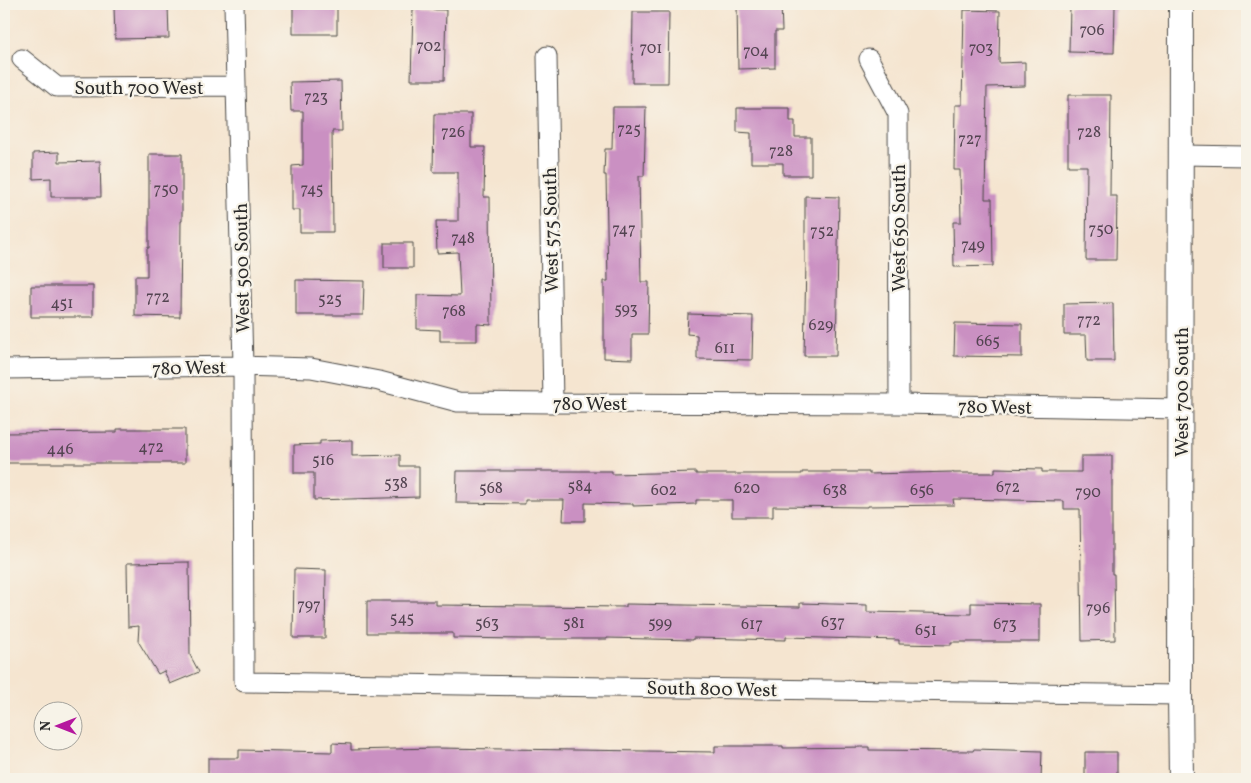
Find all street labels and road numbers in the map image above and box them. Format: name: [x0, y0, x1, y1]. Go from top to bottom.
street label: South 700 West: [74, 76, 204, 102]
street label: West 650 South: [887, 164, 913, 292]
street label: West 575 South: [538, 167, 566, 293]
street label: West 500 South: [229, 203, 257, 333]
street label: West 700 South: [1170, 327, 1196, 457]
street label: 780 West: [152, 355, 227, 383]
street label: 780 West: [553, 392, 627, 418]
street label: 780 West: [958, 394, 1033, 422]
street label: South 800 West: [646, 676, 778, 704]

